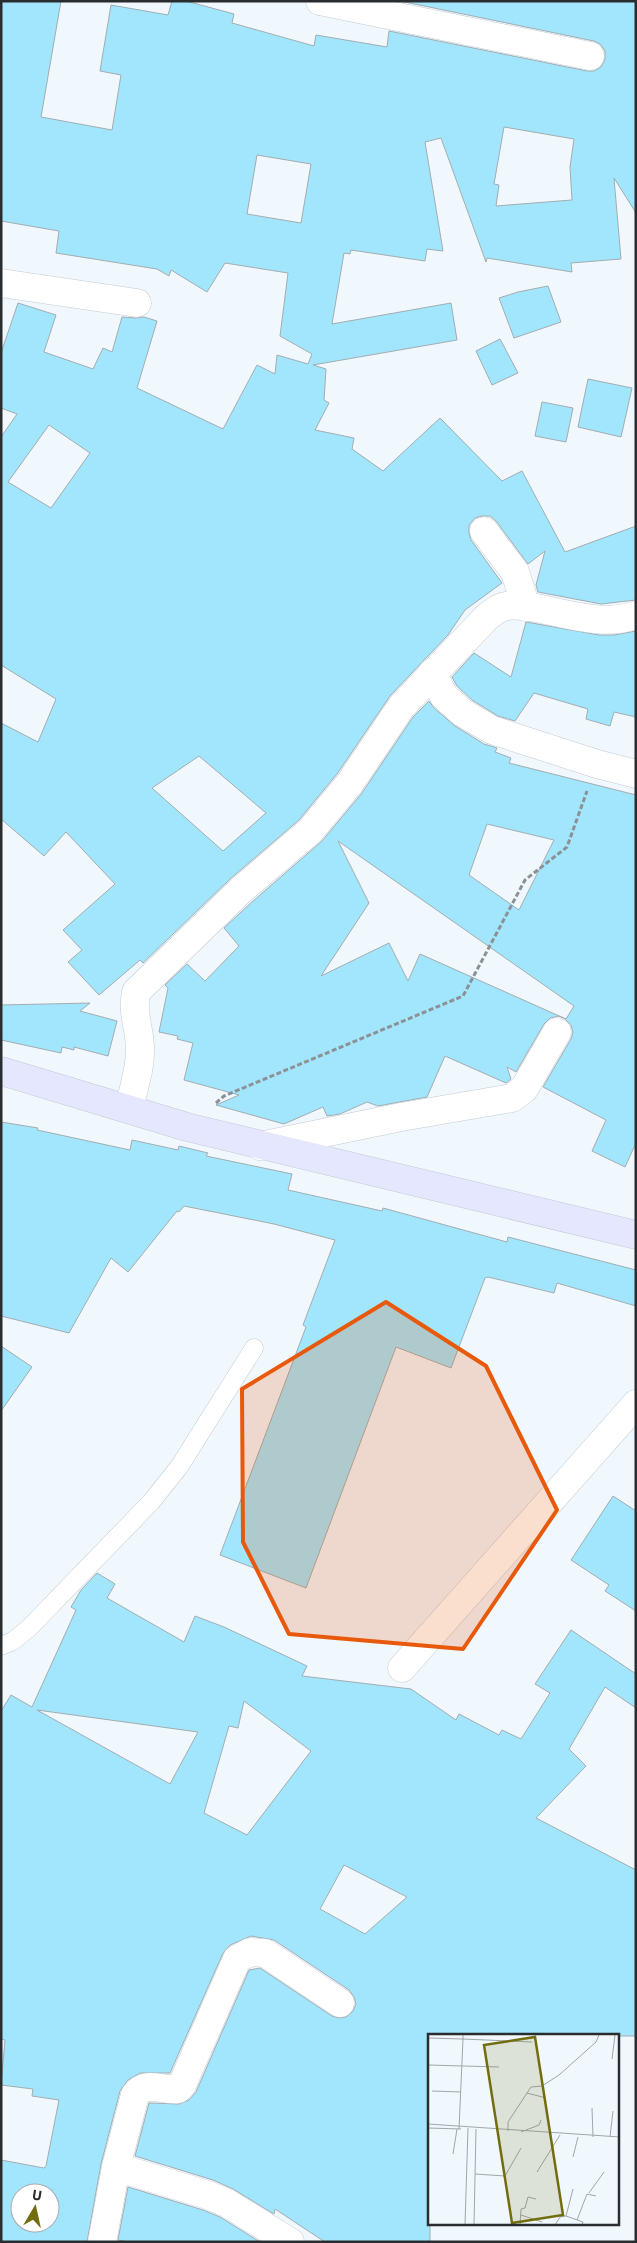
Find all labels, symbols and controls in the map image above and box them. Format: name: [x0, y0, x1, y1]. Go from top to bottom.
inset map: [428, 2034, 620, 2226]
north arrow: [10, 2183, 60, 2233]
text: U: [31, 2186, 43, 2205]

